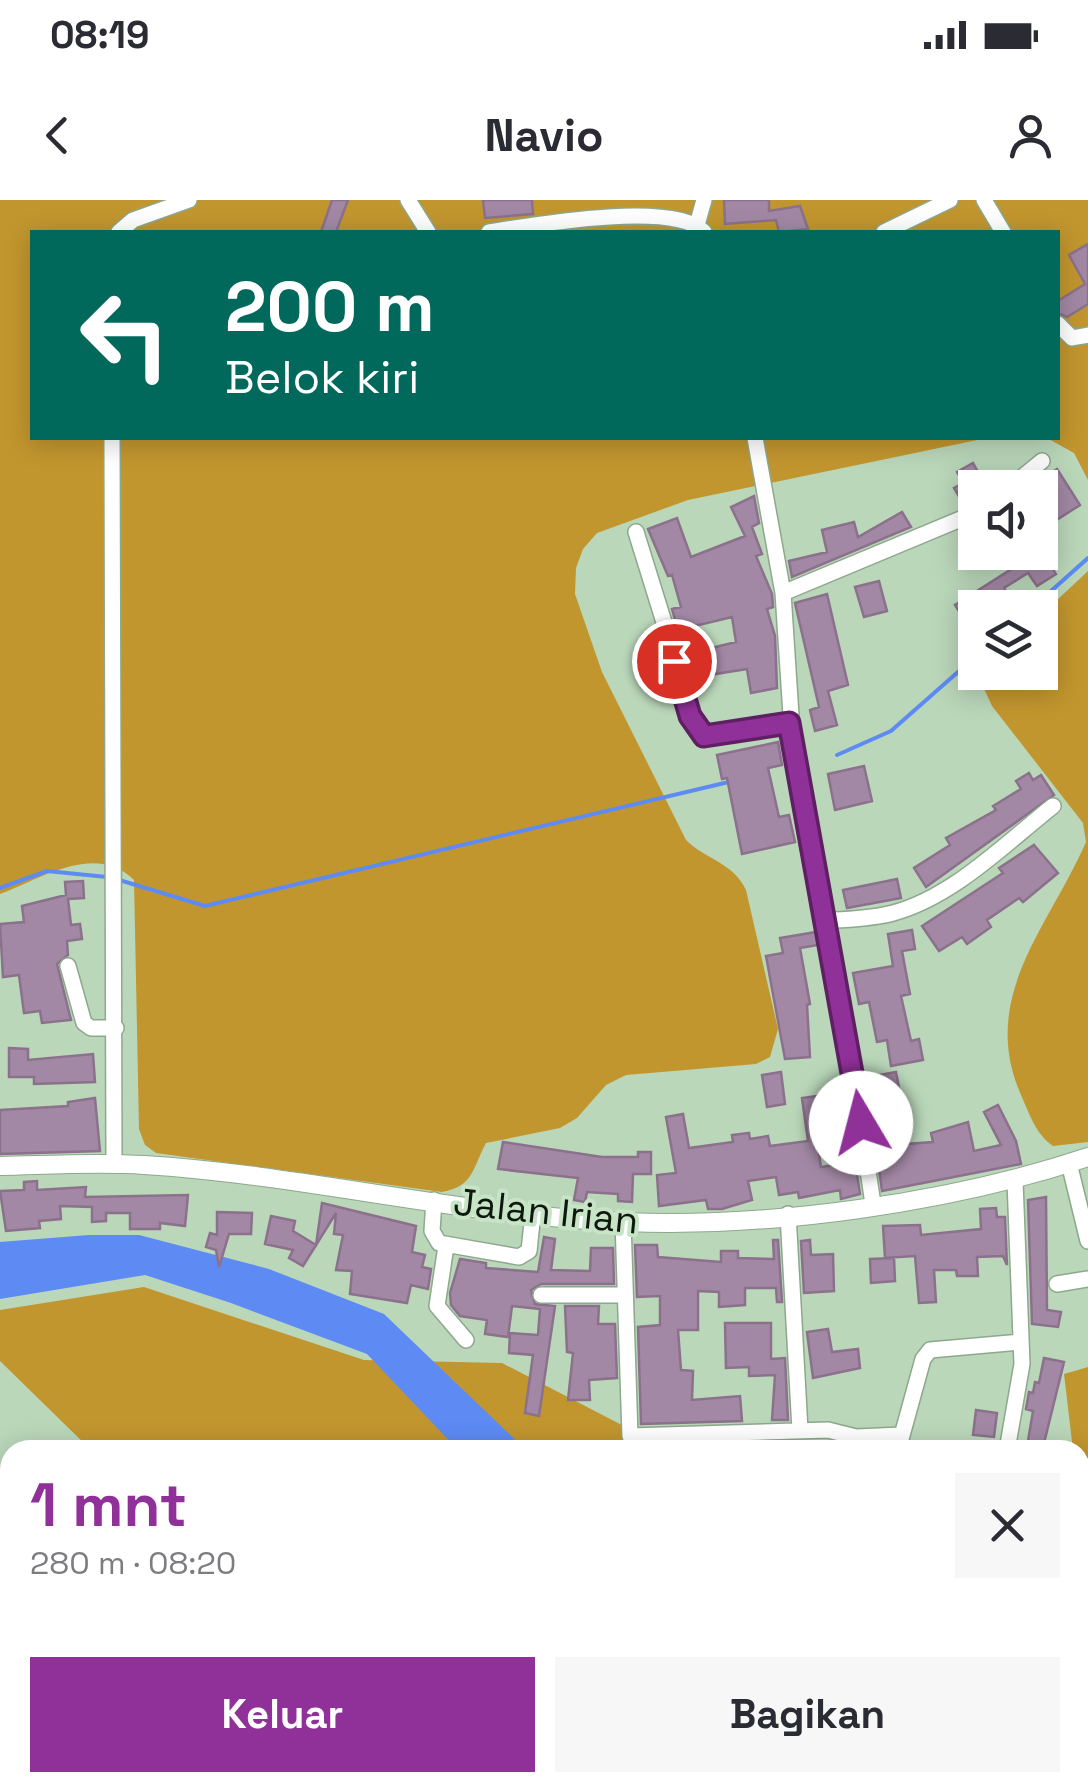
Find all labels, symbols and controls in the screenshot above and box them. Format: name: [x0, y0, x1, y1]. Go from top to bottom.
text: 08:19: [50, 11, 149, 59]
text: Navio: [484, 107, 604, 164]
icon: back: [30, 108, 85, 163]
icon: person: [1003, 108, 1058, 163]
text: 200 m: [225, 262, 435, 351]
icon: left: [60, 270, 190, 400]
text: Belok kiri: [225, 349, 419, 406]
map controls: [958, 470, 1058, 690]
button: sound: [958, 470, 1058, 570]
button: layers: [958, 590, 1058, 690]
pin: [632, 619, 717, 704]
icon: arrive: [647, 634, 702, 689]
position arrow: [809, 1071, 913, 1175]
street label: Jalan Irian: [451, 1177, 641, 1245]
text: 1 mnt: [30, 1467, 187, 1544]
button: close: [955, 1473, 1060, 1578]
text: 280 m · 08:20: [30, 1543, 236, 1583]
button: Keluar: [30, 1657, 535, 1772]
button: Bagikan: [555, 1657, 1060, 1772]

